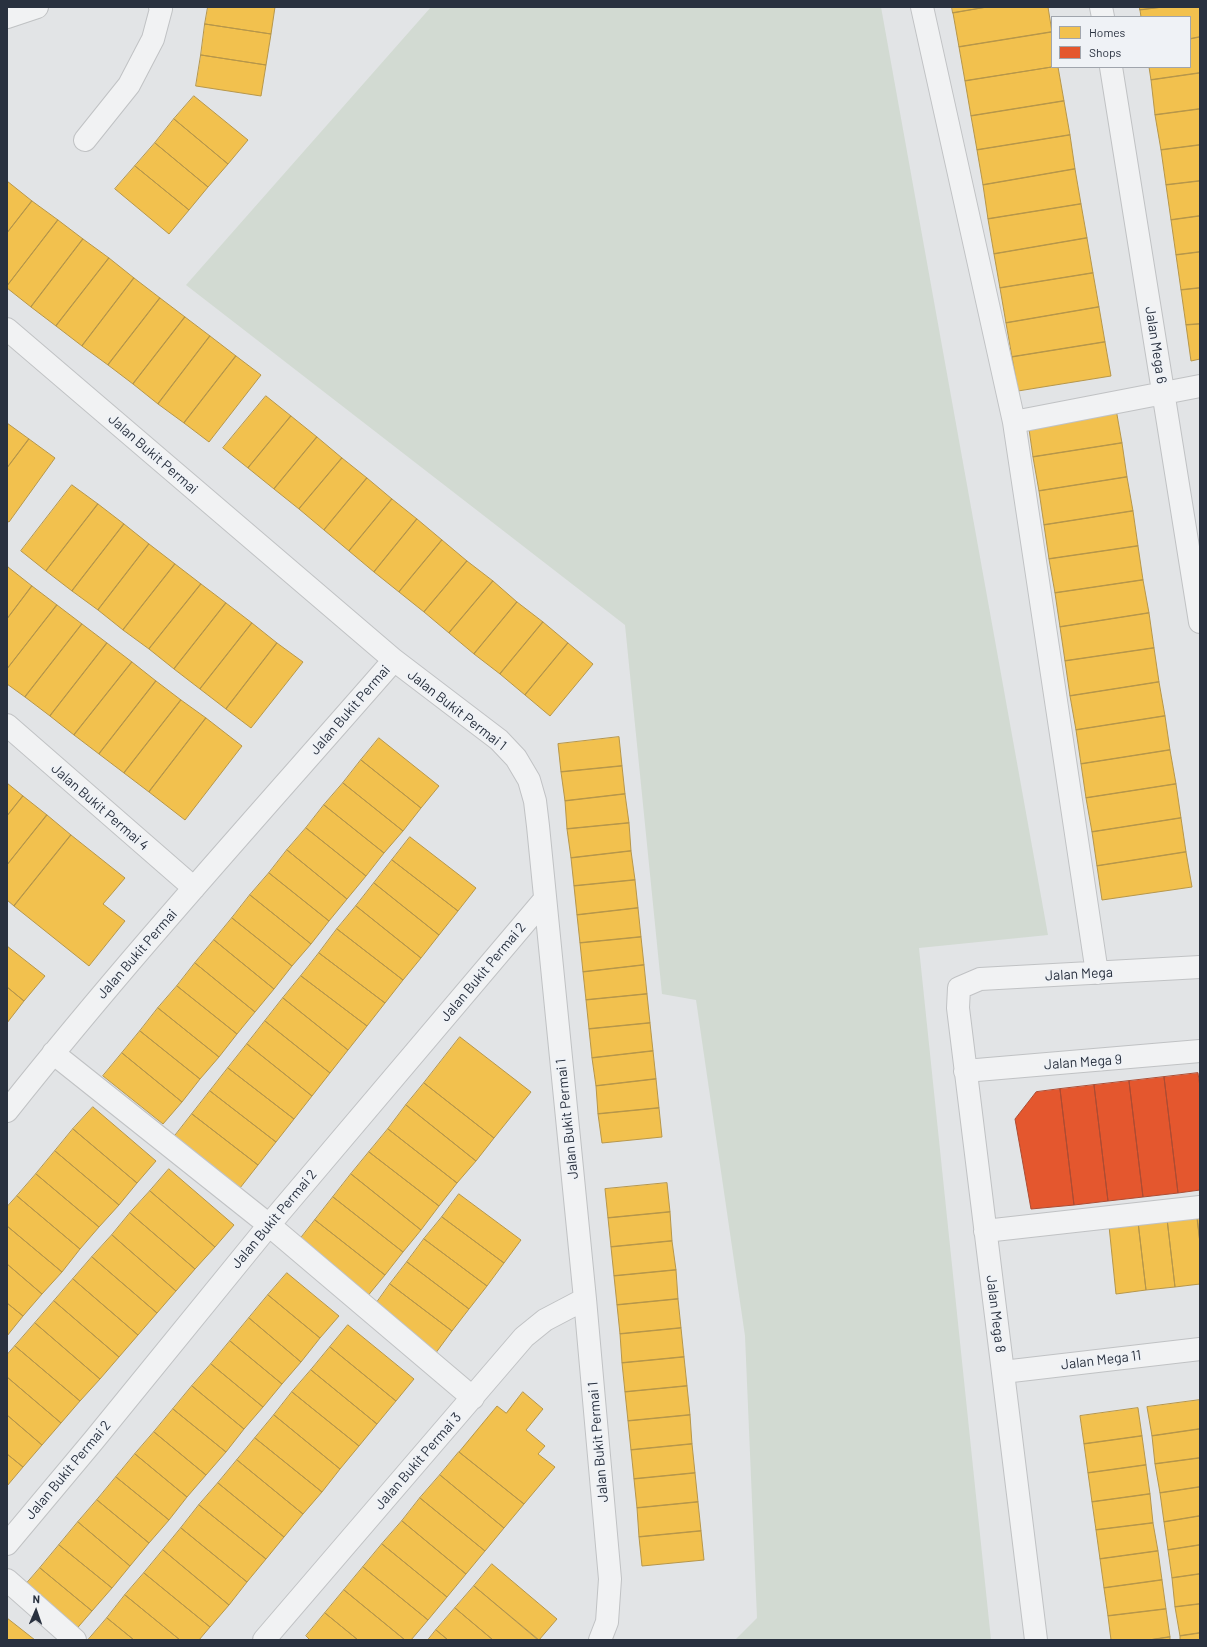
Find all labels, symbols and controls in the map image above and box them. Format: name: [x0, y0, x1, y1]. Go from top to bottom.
legend: [1051, 16, 1191, 68]
text: Homes: [1089, 25, 1125, 39]
text: Shops: [1089, 45, 1121, 59]
street label: Jalan Mega 6: [1142, 305, 1170, 385]
street label: Jalan Bukit Permai: [105, 410, 201, 498]
street label: Jalan Bukit Permai: [306, 662, 394, 758]
street label: Jalan Bukit Permai 1: [404, 666, 510, 754]
street label: Jalan Bukit Permai 4: [48, 760, 152, 854]
street label: Jalan Bukit Permai: [93, 906, 181, 1002]
street label: Jalan Bukit Permai 2: [437, 919, 529, 1025]
street label: Jalan Mega: [1045, 964, 1113, 984]
street label: Jalan Mega 9: [1043, 1051, 1123, 1073]
street label: Jalan Bukit Permai 1: [552, 1058, 582, 1180]
street label: Jalan Bukit Permai 2: [228, 1166, 320, 1272]
street label: Jalan Mega 8: [983, 1274, 1009, 1354]
street label: Jalan Mega 11: [1060, 1347, 1142, 1373]
street label: Jalan Bukit Permai 1: [584, 1381, 612, 1503]
street label: Jalan Bukit Permai 3: [371, 1409, 465, 1513]
street label: Jalan Bukit Permai 2: [22, 1417, 114, 1523]
north arrow: [16, 1591, 56, 1631]
text: N: [33, 1592, 40, 1605]

